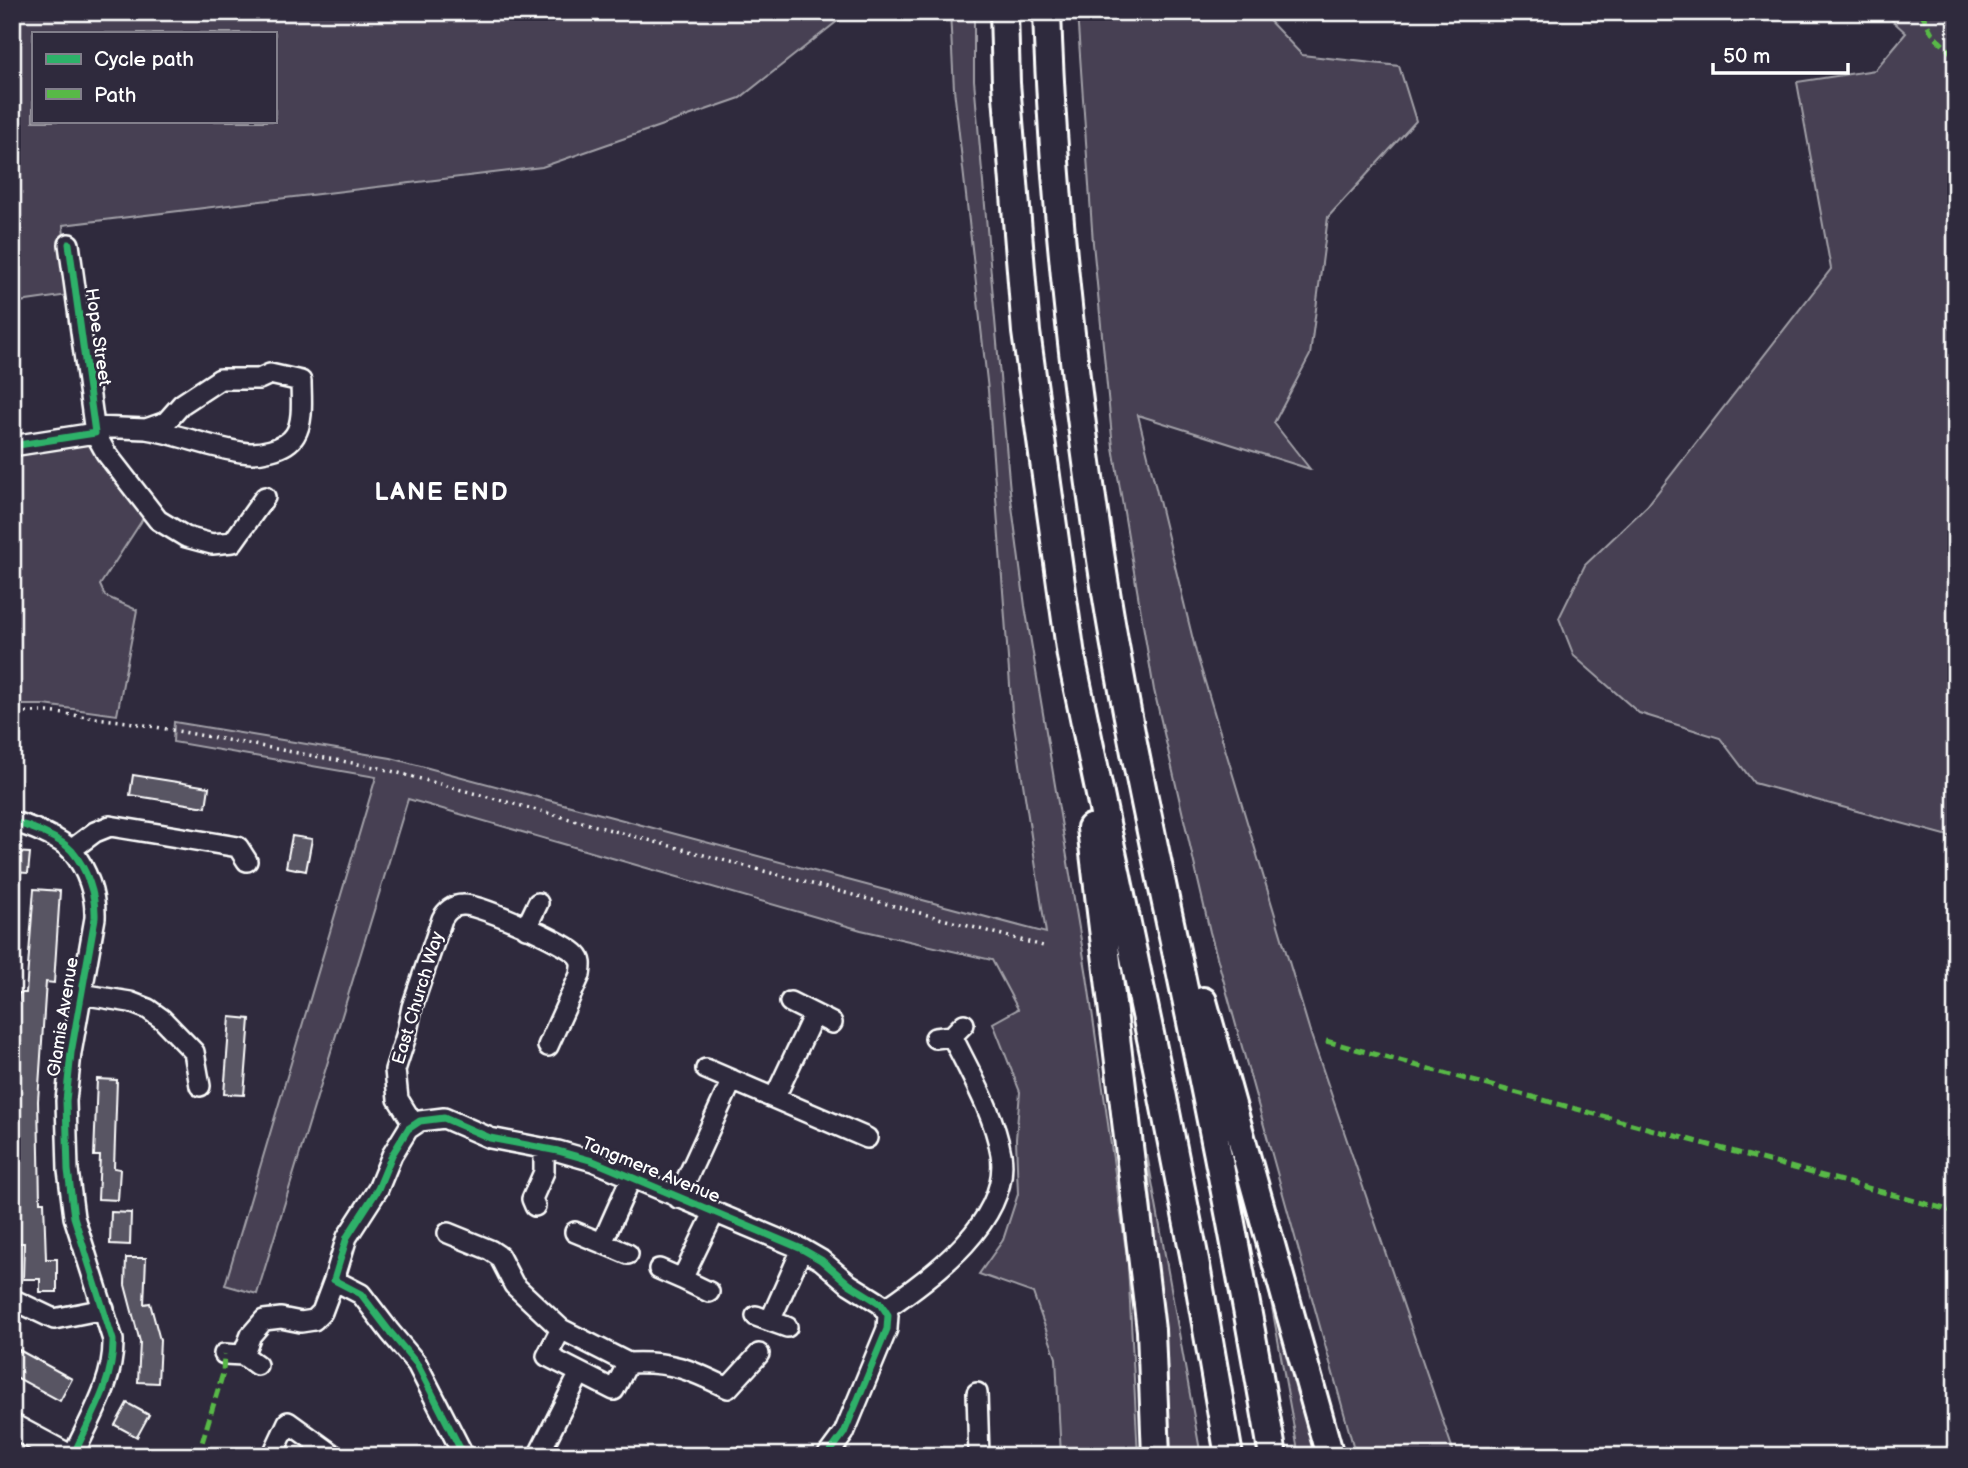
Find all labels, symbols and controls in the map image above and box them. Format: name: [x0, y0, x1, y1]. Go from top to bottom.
legend: [32, 32, 276, 122]
scale bar: [1713, 32, 1847, 76]
text: 50 m: [1723, 44, 1770, 69]
text: Cycle path: [94, 47, 194, 72]
text: Path: [94, 83, 136, 108]
street label: Hope Street: [81, 287, 115, 388]
district label: LANE END: [375, 478, 509, 507]
street label: East Church Way: [388, 928, 448, 1067]
street label: Glamis Avenue: [43, 955, 83, 1078]
street label: Tangmere Avenue: [579, 1133, 724, 1207]

